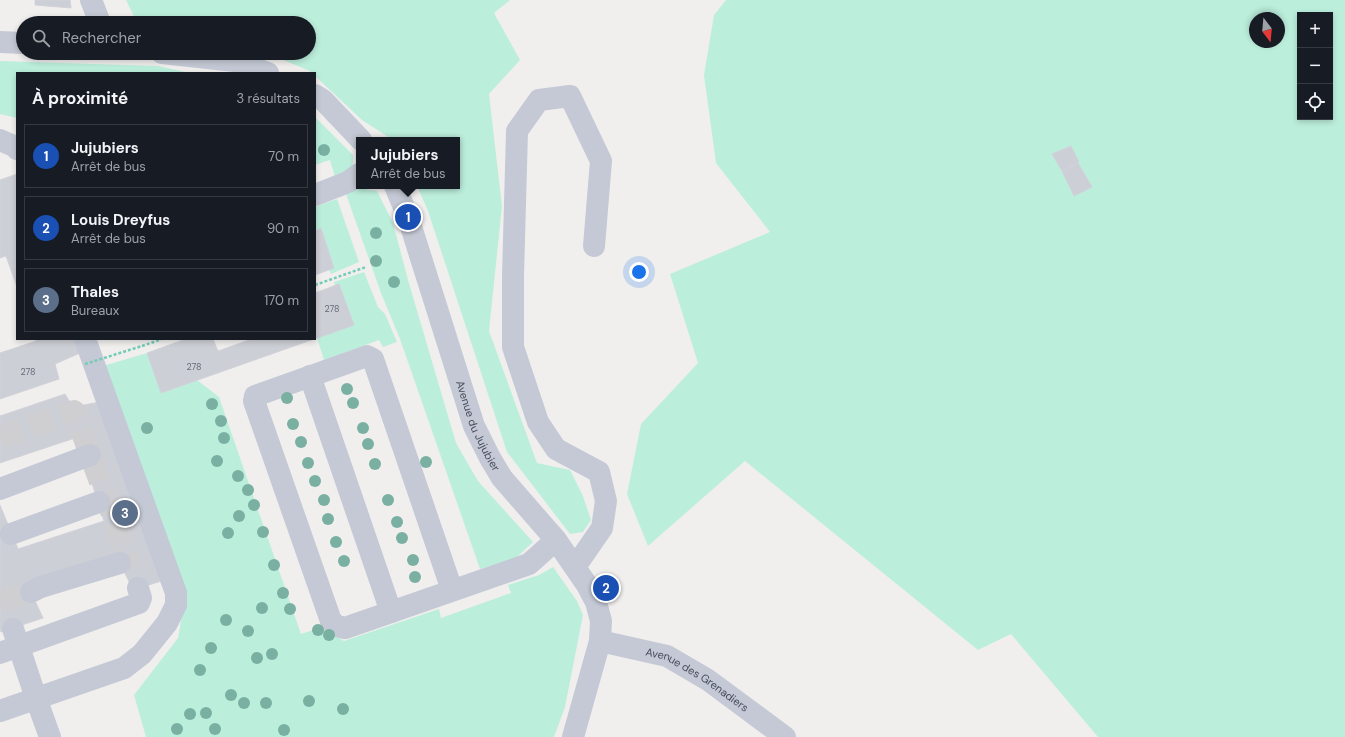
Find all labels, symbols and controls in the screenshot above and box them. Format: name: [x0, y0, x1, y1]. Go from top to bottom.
north arrow: [1249, 12, 1285, 48]
map controls: [1297, 12, 1333, 120]
button: +: [1297, 12, 1333, 48]
search box: [16, 16, 316, 60]
icon: search: [30, 27, 52, 49]
text: Rechercher: [62, 28, 141, 48]
button: −: [1297, 48, 1333, 84]
button: locate: [1297, 84, 1333, 120]
text: À proximité: [32, 87, 128, 109]
text: 3 résultats: [236, 90, 300, 107]
popup: [356, 137, 460, 189]
text: Jujubiers: [71, 138, 139, 158]
text: Jujubiers: [371, 145, 438, 165]
text: 1: [44, 148, 48, 165]
text: 70 m: [268, 148, 299, 165]
text: Arrêt de bus: [71, 158, 146, 175]
text: Arrêt de bus: [371, 165, 445, 182]
pin: 1: [395, 202, 421, 232]
text: Louis Dreyfus: [71, 210, 170, 230]
text: 2: [42, 220, 50, 237]
text: 90 m: [267, 220, 299, 237]
text: Arrêt de bus: [71, 230, 146, 247]
your location: [629, 262, 649, 282]
text: Thales: [71, 282, 119, 302]
text: 3: [42, 292, 50, 309]
text: 170 m: [264, 292, 299, 309]
text: Bureaux: [71, 302, 119, 319]
house number: 278: [324, 303, 340, 315]
house number: 278: [186, 361, 202, 373]
house number: 278: [20, 366, 36, 378]
street label: Avenue du Jujubier: [453, 379, 503, 474]
pin: 3: [112, 498, 138, 528]
pin: 2: [593, 573, 619, 603]
street label: Avenue des Grenadiers: [644, 644, 751, 715]

